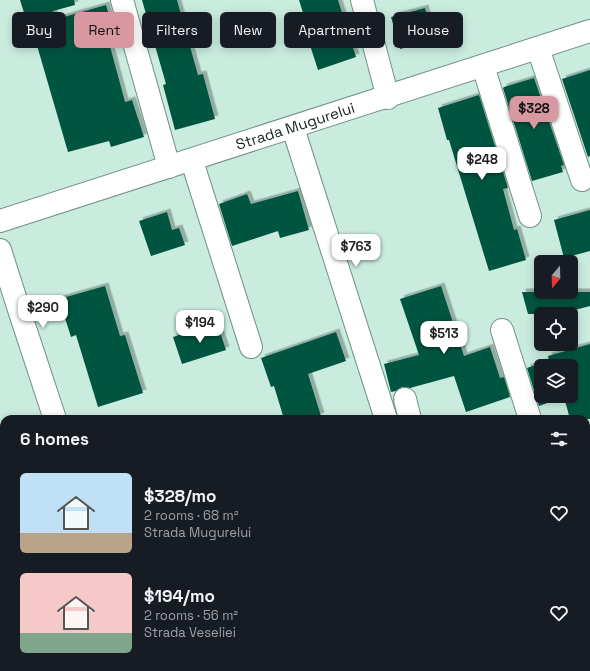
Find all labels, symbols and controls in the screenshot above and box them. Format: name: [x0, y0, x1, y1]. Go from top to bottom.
chip: Buy: [12, 12, 66, 48]
chip: Rent: [74, 12, 134, 48]
chip: Filters: [142, 12, 212, 48]
chip: New: [220, 12, 276, 48]
chip: Apartment: [284, 12, 385, 48]
chip: House: [393, 12, 463, 48]
pin: $328: [510, 96, 558, 130]
street label: Strada Mugurelui: [233, 98, 357, 154]
text: $328: [518, 100, 550, 117]
pin: $248: [458, 147, 506, 181]
text: $248: [466, 151, 498, 168]
pin: $763: [332, 234, 380, 268]
text: $763: [341, 238, 371, 255]
north arrow: [534, 255, 578, 299]
map controls: [534, 255, 578, 403]
pin: $290: [19, 295, 67, 329]
text: $290: [27, 299, 59, 316]
button: locate: [534, 307, 578, 351]
pin: $194: [176, 310, 224, 344]
text: $194: [185, 314, 215, 331]
pin: $513: [420, 321, 468, 355]
text: $513: [429, 325, 459, 342]
button: layers: [534, 359, 578, 403]
text: 6 homes: [20, 428, 89, 450]
icon: filters: [548, 428, 570, 450]
text: $328/mo: [144, 485, 216, 507]
icon: home: [52, 489, 100, 537]
icon: heart: [548, 502, 570, 524]
text: 2 rooms · 68 m²: [144, 507, 238, 524]
text: Strada Mugurelui: [144, 524, 251, 541]
text: $194/mo: [144, 585, 215, 607]
icon: home: [52, 589, 100, 637]
icon: heart: [548, 602, 570, 624]
text: 2 rooms · 56 m²: [144, 607, 238, 624]
text: Strada Veseliei: [144, 624, 236, 641]

